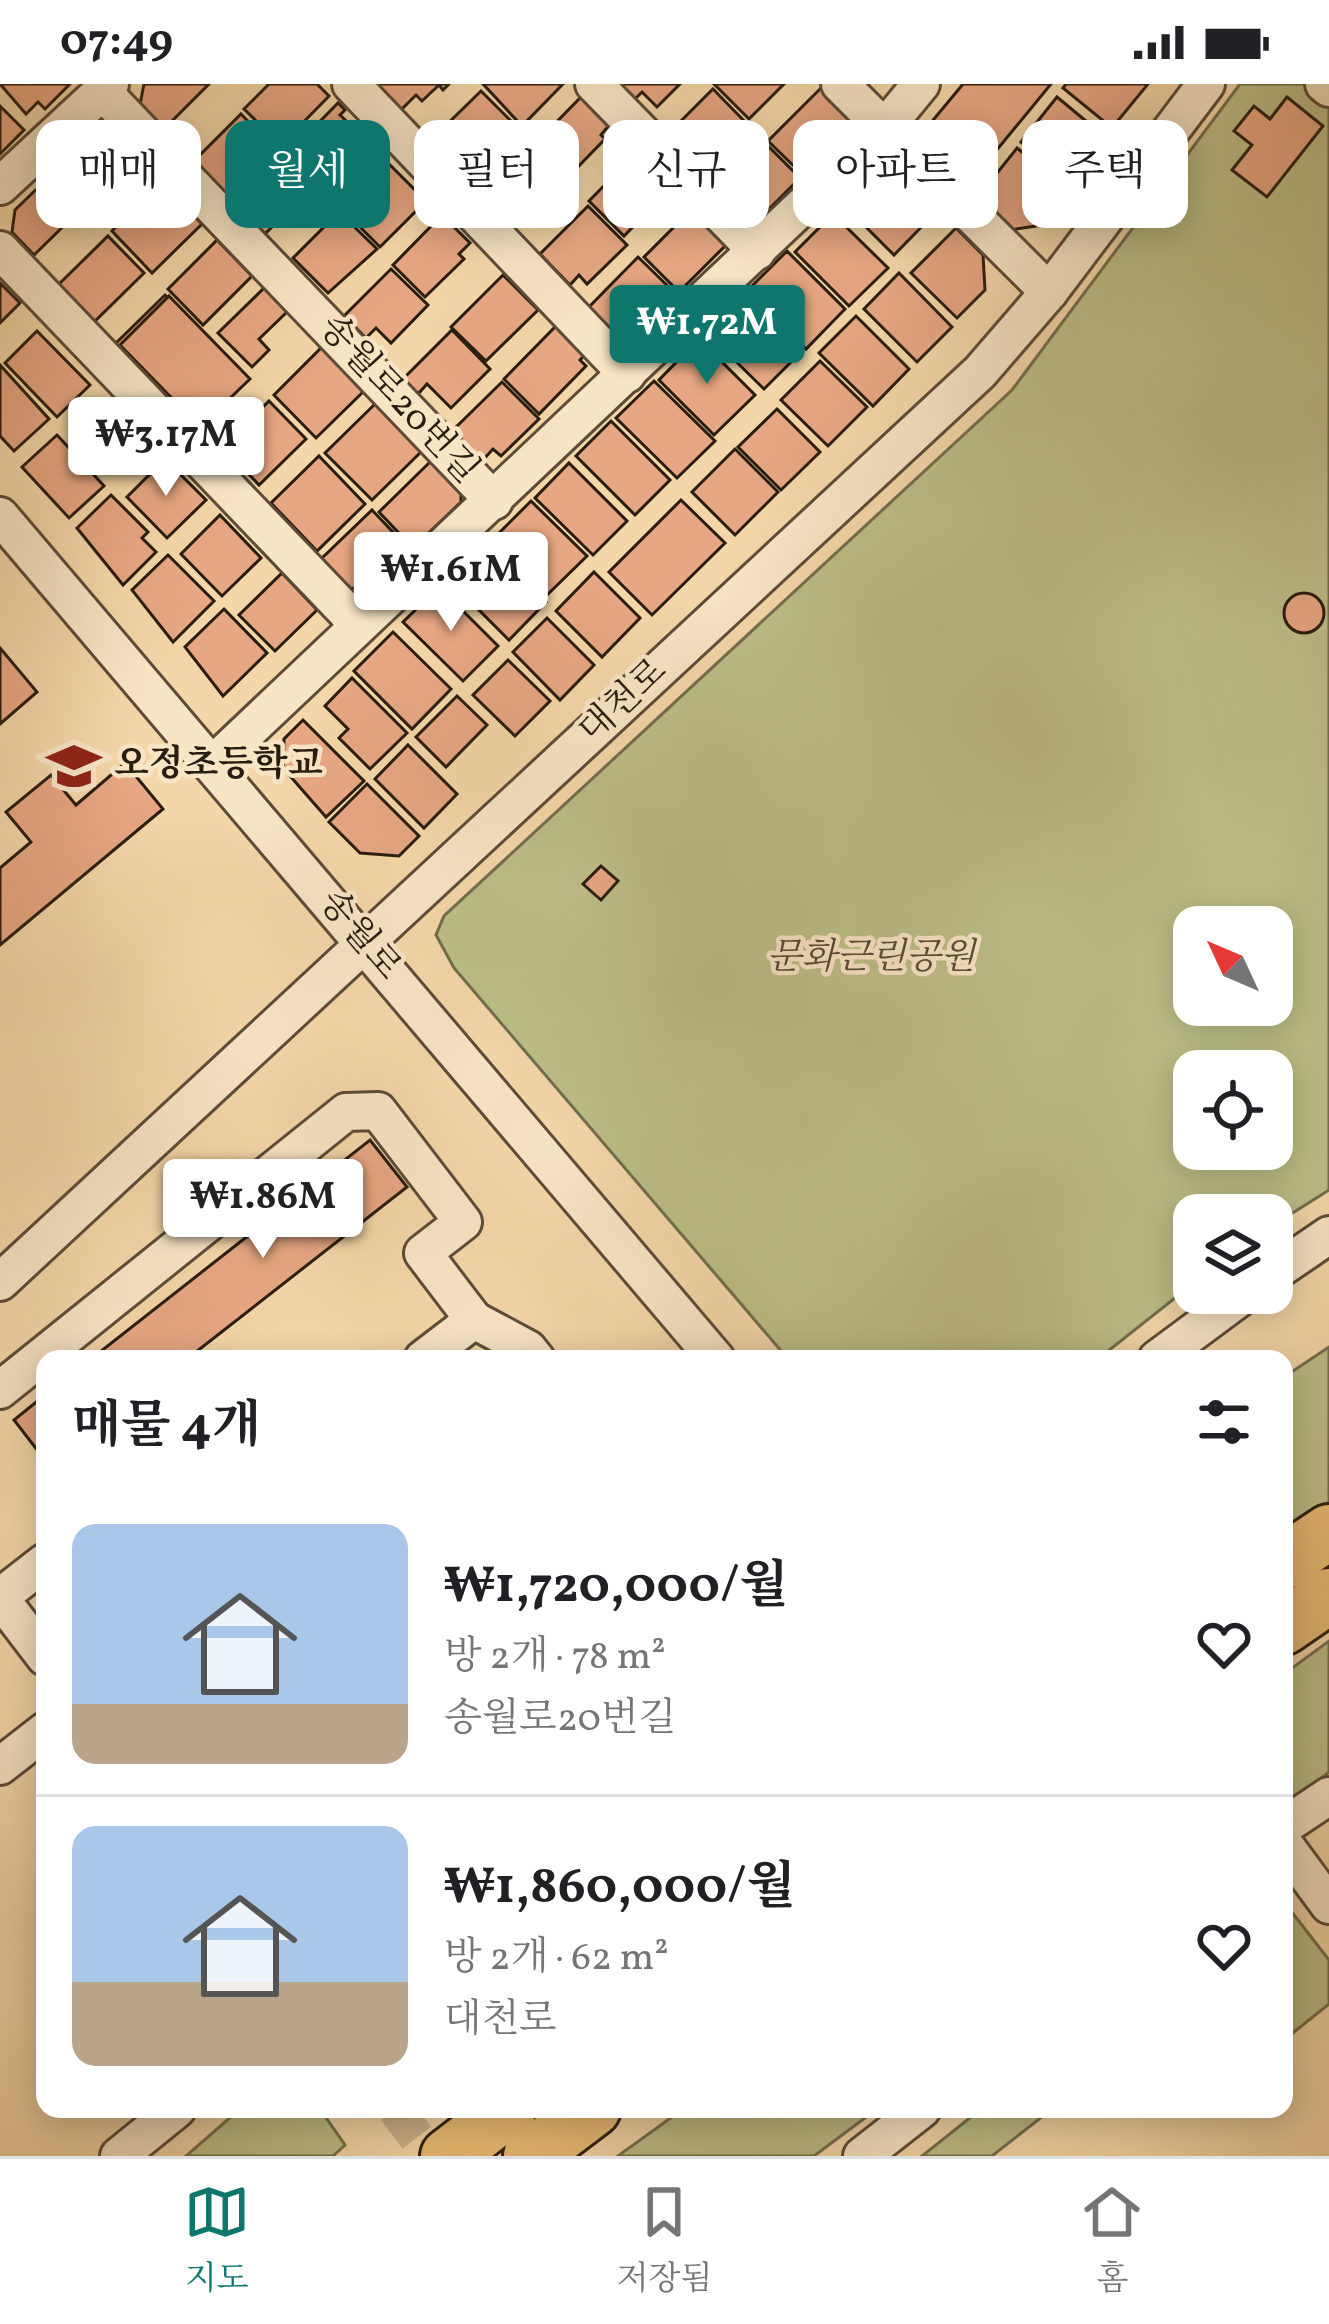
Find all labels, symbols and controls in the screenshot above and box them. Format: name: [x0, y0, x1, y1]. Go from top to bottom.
text: 07:49: [60, 11, 173, 74]
chip: 매매: [36, 120, 201, 228]
chip: 월세: [225, 120, 390, 228]
chip: 필터: [414, 120, 579, 228]
chip: 신규: [603, 120, 769, 228]
chip: 아파트: [793, 120, 998, 228]
chip: 주택: [1022, 120, 1188, 228]
pin: ₩1.72M: [609, 285, 805, 387]
text: ₩1.72M: [637, 297, 777, 351]
street label: 송월로20번길: [307, 305, 489, 495]
pin: ₩3.17M: [68, 397, 264, 499]
text: ₩3.17M: [95, 409, 237, 463]
pin: ₩1.61M: [353, 532, 549, 634]
text: ₩1.61M: [381, 544, 521, 598]
street label: 대천로: [569, 648, 679, 756]
school or university icon: 오정초등학교: [45, 737, 103, 795]
place label: 오정초등학교: [114, 741, 323, 791]
street label: 송월로: [306, 880, 412, 992]
north arrow: [1173, 906, 1293, 1026]
map controls: [1173, 906, 1293, 1314]
park label: 문화근린공원: [767, 934, 978, 984]
button: locate: [1173, 1050, 1293, 1170]
pin: ₩1.86M: [165, 1159, 361, 1261]
text: ₩1.86M: [190, 1171, 336, 1225]
button: layers: [1173, 1194, 1293, 1314]
icon: filters: [1191, 1389, 1257, 1455]
text: 매물 4개: [72, 1392, 261, 1463]
text: ₩1,720,000/월: [444, 1552, 789, 1623]
icon: home: [168, 1572, 312, 1716]
icon: heart: [1191, 1611, 1257, 1677]
text: 방 2개 · 78 m²: [444, 1631, 666, 1685]
text: 송월로20번길: [444, 1693, 676, 1747]
text: ₩1,860,000/월: [444, 1853, 796, 1924]
icon: home: [168, 1874, 312, 2018]
icon: heart: [1191, 1913, 1257, 1979]
text: 방 2개 · 62 m²: [444, 1932, 669, 1986]
text: 대천로: [444, 1994, 557, 2048]
tab: 지도: [184, 2179, 250, 2304]
tab: 저장됨: [617, 2179, 712, 2304]
tab: 홈: [1079, 2179, 1145, 2304]

